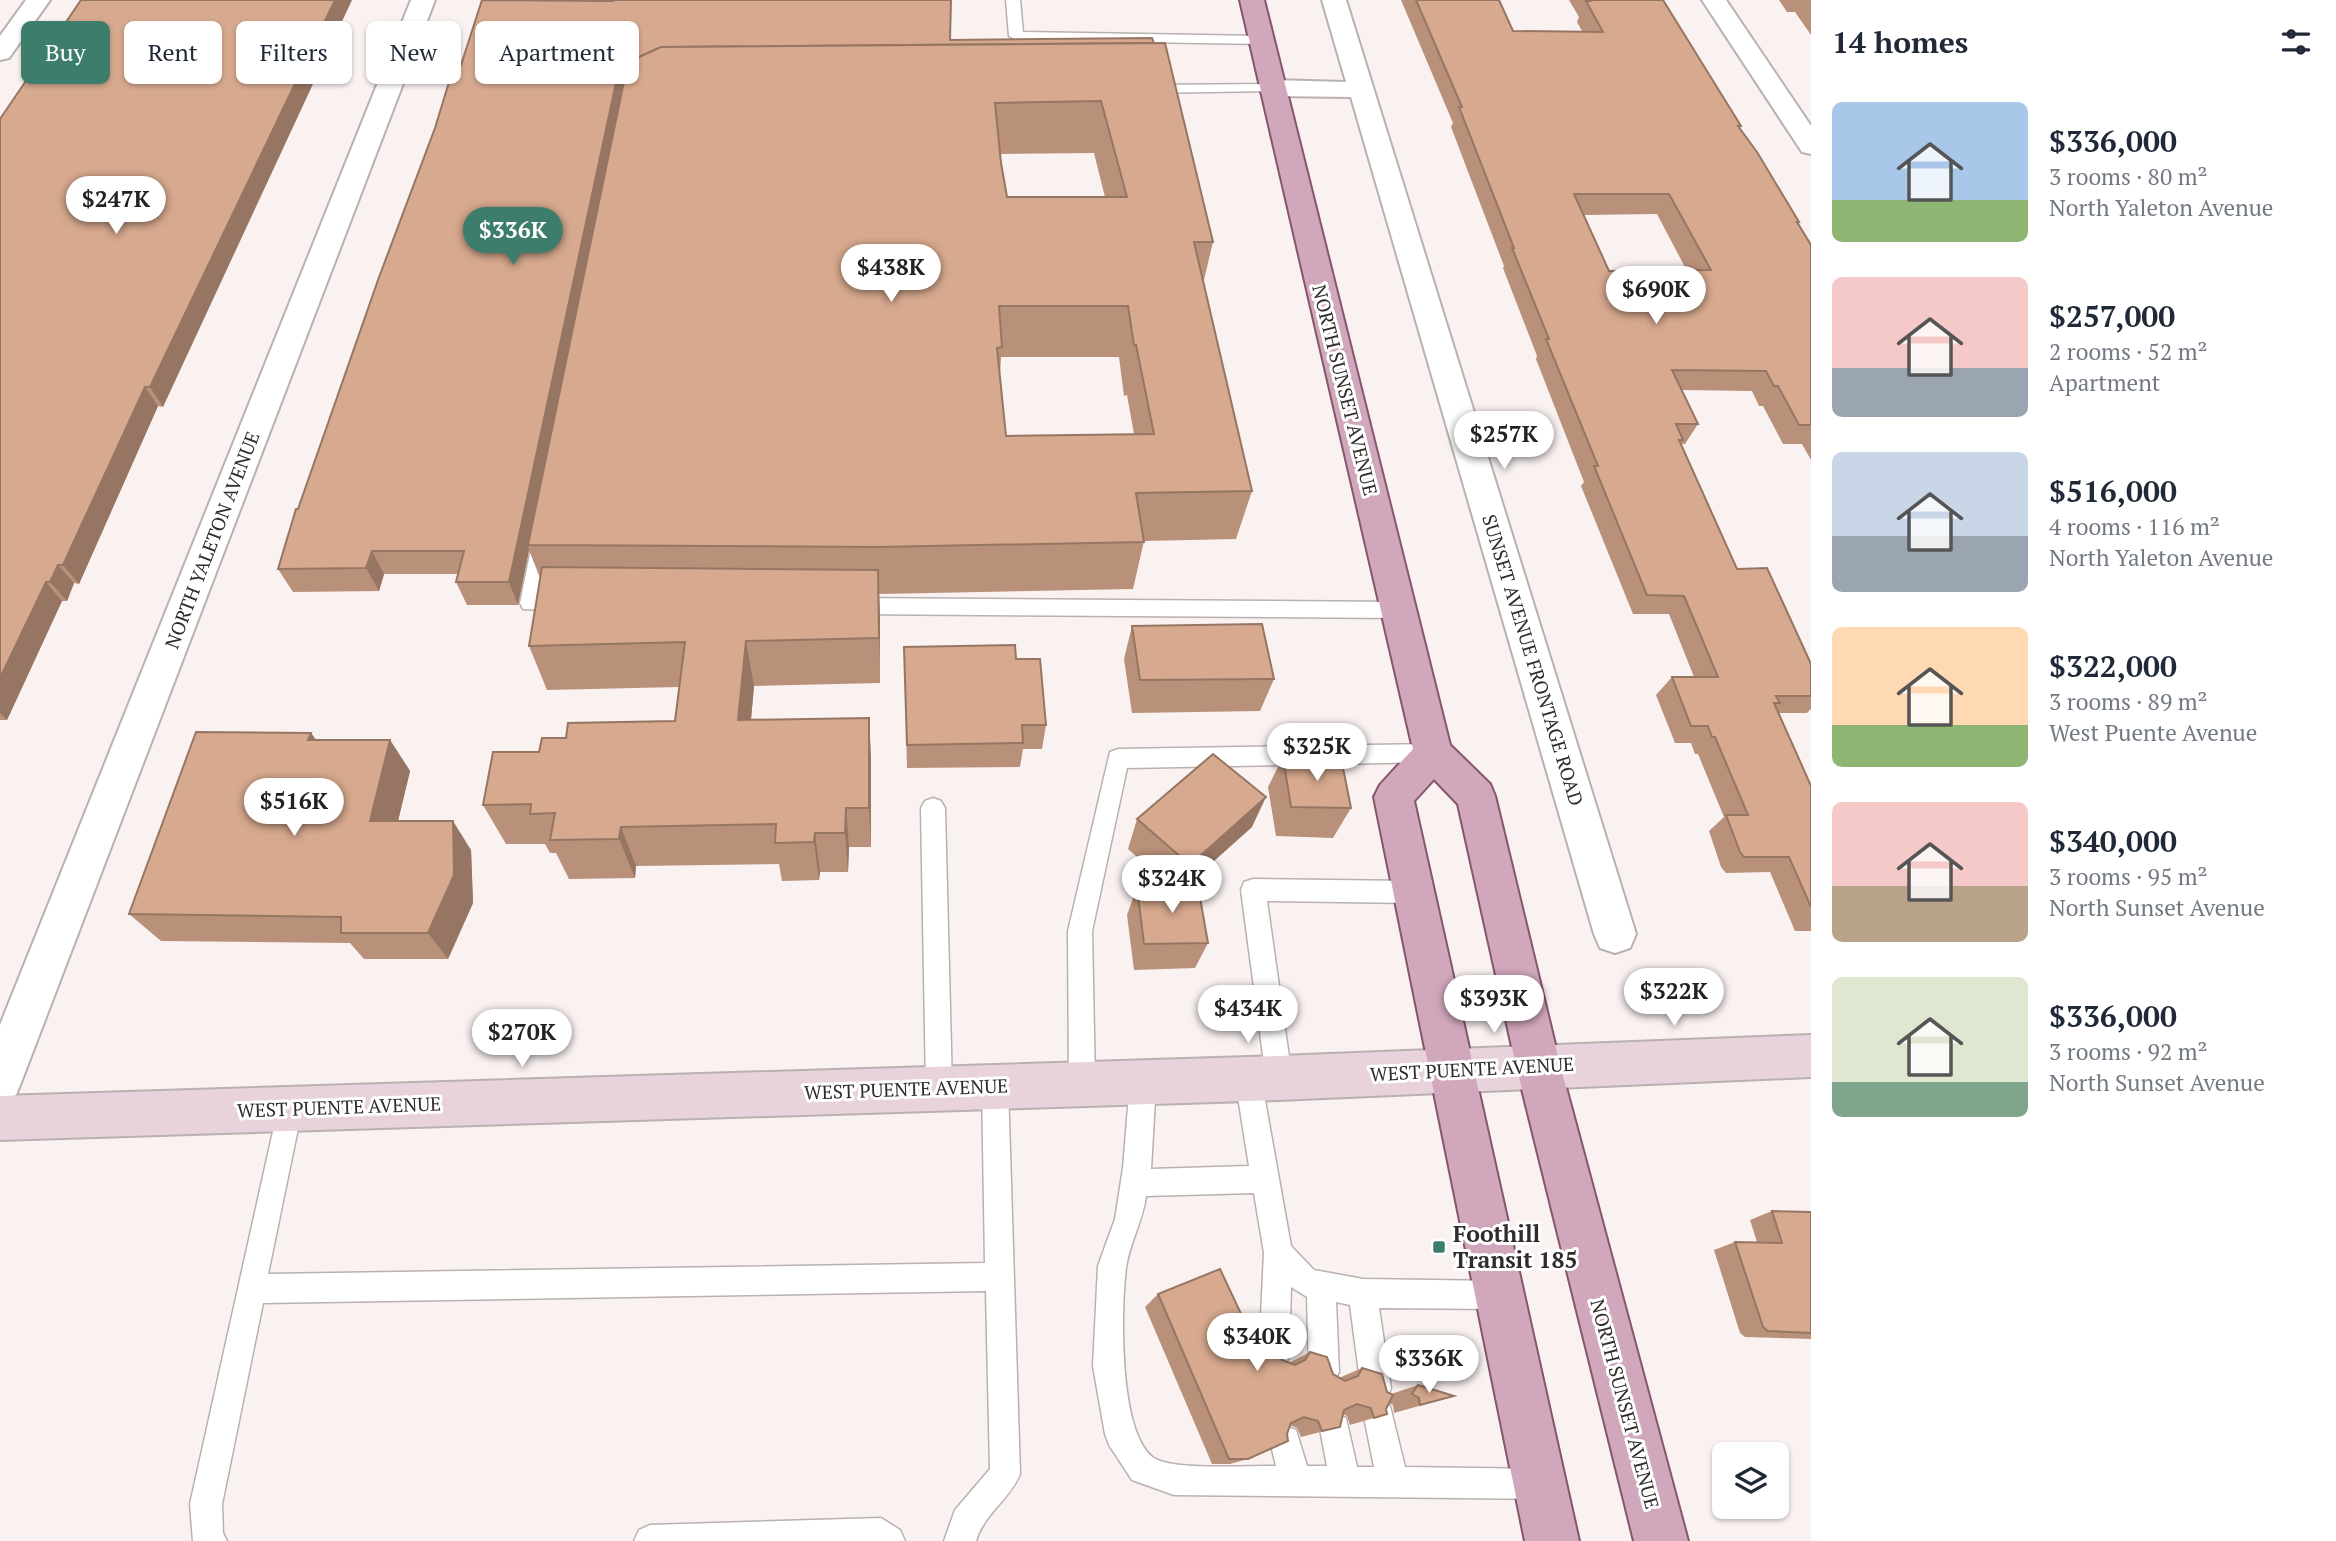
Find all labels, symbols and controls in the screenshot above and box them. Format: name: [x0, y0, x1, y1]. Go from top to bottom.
chip: Buy: [21, 21, 110, 84]
chip: Rent: [124, 21, 222, 84]
chip: Filters: [236, 21, 352, 84]
chip: New: [366, 21, 461, 84]
chip: Apartment: [475, 21, 639, 84]
text: 14 homes: [1832, 22, 1968, 62]
icon: filters: [2277, 23, 2315, 61]
text: $336,000: [2049, 121, 2177, 161]
icon: home: [1888, 130, 1972, 214]
text: 3 rooms · 80 m²: [2049, 161, 2208, 192]
pin: $247K: [67, 176, 165, 236]
text: $247K: [82, 183, 150, 214]
text: North Yaleton Avenue: [2049, 192, 2273, 223]
pin: $336K: [464, 208, 562, 267]
text: $336K: [479, 214, 547, 245]
pin: $438K: [842, 244, 940, 304]
text: $438K: [857, 251, 925, 282]
pin: $690K: [1607, 266, 1705, 326]
text: $690K: [1622, 273, 1690, 304]
street label: NORTH SUNSET AVENUE: [1307, 282, 1384, 498]
text: $257,000: [2049, 296, 2175, 336]
icon: home: [1888, 305, 1972, 389]
text: 2 rooms · 52 m²: [2049, 336, 2208, 367]
text: Apartment: [2049, 367, 2160, 398]
pin: $257K: [1455, 412, 1553, 471]
text: $257K: [1470, 418, 1538, 449]
street label: NORTH YALETON AVENUE: [159, 428, 265, 652]
text: $516,000: [2049, 471, 2177, 511]
icon: home: [1888, 480, 1972, 564]
street label: SUNSET AVENUE FRONTAGE ROAD: [1477, 511, 1590, 809]
text: 4 rooms · 116 m²: [2049, 511, 2220, 542]
text: North Yaleton Avenue: [2049, 542, 2273, 573]
text: $322,000: [2049, 646, 2177, 686]
icon: home: [1888, 655, 1972, 739]
text: 3 rooms · 89 m²: [2049, 686, 2208, 717]
text: West Puente Avenue: [2049, 717, 2257, 748]
pin: $325K: [1268, 724, 1366, 783]
text: $325K: [1283, 730, 1351, 761]
pin: $516K: [245, 778, 343, 838]
text: $516K: [260, 785, 328, 816]
text: $340,000: [2049, 821, 2177, 861]
icon: home: [1888, 830, 1972, 914]
pin: $324K: [1123, 856, 1221, 915]
text: 3 rooms · 95 m²: [2049, 861, 2208, 892]
text: $324K: [1138, 862, 1206, 893]
text: North Sunset Avenue: [2049, 892, 2265, 923]
pin: $322K: [1625, 968, 1723, 1028]
text: $322K: [1640, 975, 1708, 1006]
pin: $393K: [1445, 976, 1543, 1035]
text: $393K: [1460, 982, 1528, 1013]
pin: $434K: [1199, 986, 1297, 1045]
text: $434K: [1214, 992, 1282, 1023]
text: $336,000: [2049, 996, 2177, 1036]
icon: home: [1888, 1005, 1972, 1089]
pin: $270K: [473, 1010, 571, 1069]
text: $270K: [488, 1016, 556, 1047]
text: 3 rooms · 92 m²: [2049, 1036, 2208, 1067]
street label: WEST PUENTE AVENUE: [1369, 1051, 1575, 1086]
text: North Sunset Avenue: [2049, 1067, 2265, 1098]
street label: WEST PUENTE AVENUE: [803, 1072, 1009, 1105]
street label: WEST PUENTE AVENUE: [236, 1090, 442, 1123]
place label: Foothill Transit 185: [1453, 1218, 1578, 1275]
marker: Foothill Transit 185: [1431, 1239, 1447, 1255]
street label: NORTH SUNSET AVENUE: [1585, 1296, 1666, 1512]
pin: $340K: [1208, 1314, 1306, 1373]
text: $340K: [1223, 1320, 1291, 1351]
pin: $336K: [1380, 1336, 1478, 1395]
text: $336K: [1395, 1342, 1463, 1373]
map controls: [1712, 1442, 1789, 1519]
button: layers: [1712, 1442, 1789, 1519]

